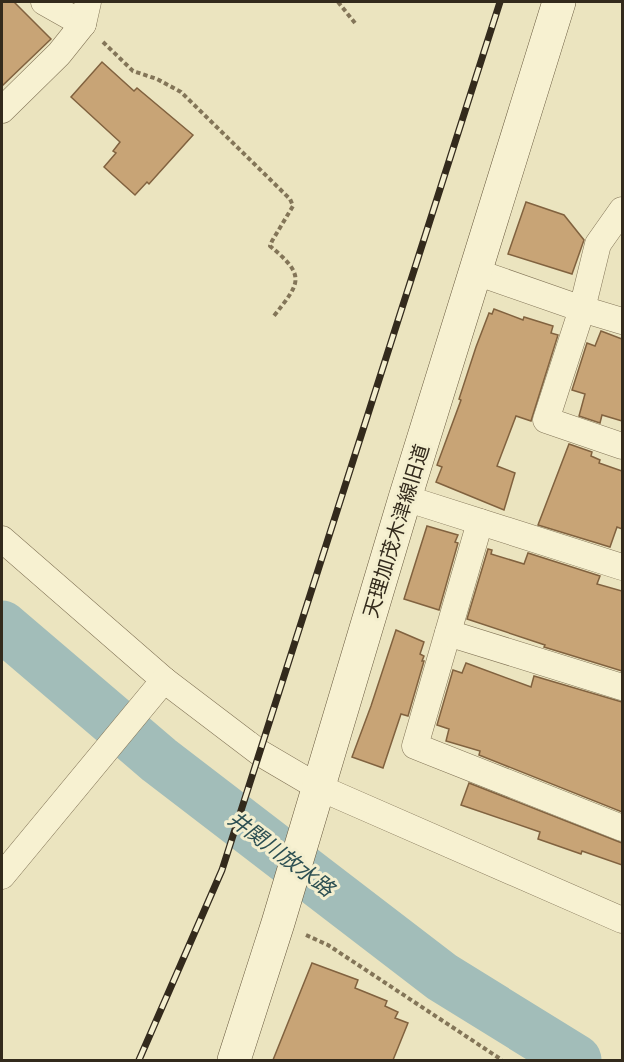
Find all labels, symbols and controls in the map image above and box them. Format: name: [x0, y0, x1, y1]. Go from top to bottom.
street label: 天理加茂木津線旧道: [357, 441, 434, 621]
water label: 井関川放水路: [223, 805, 341, 903]

